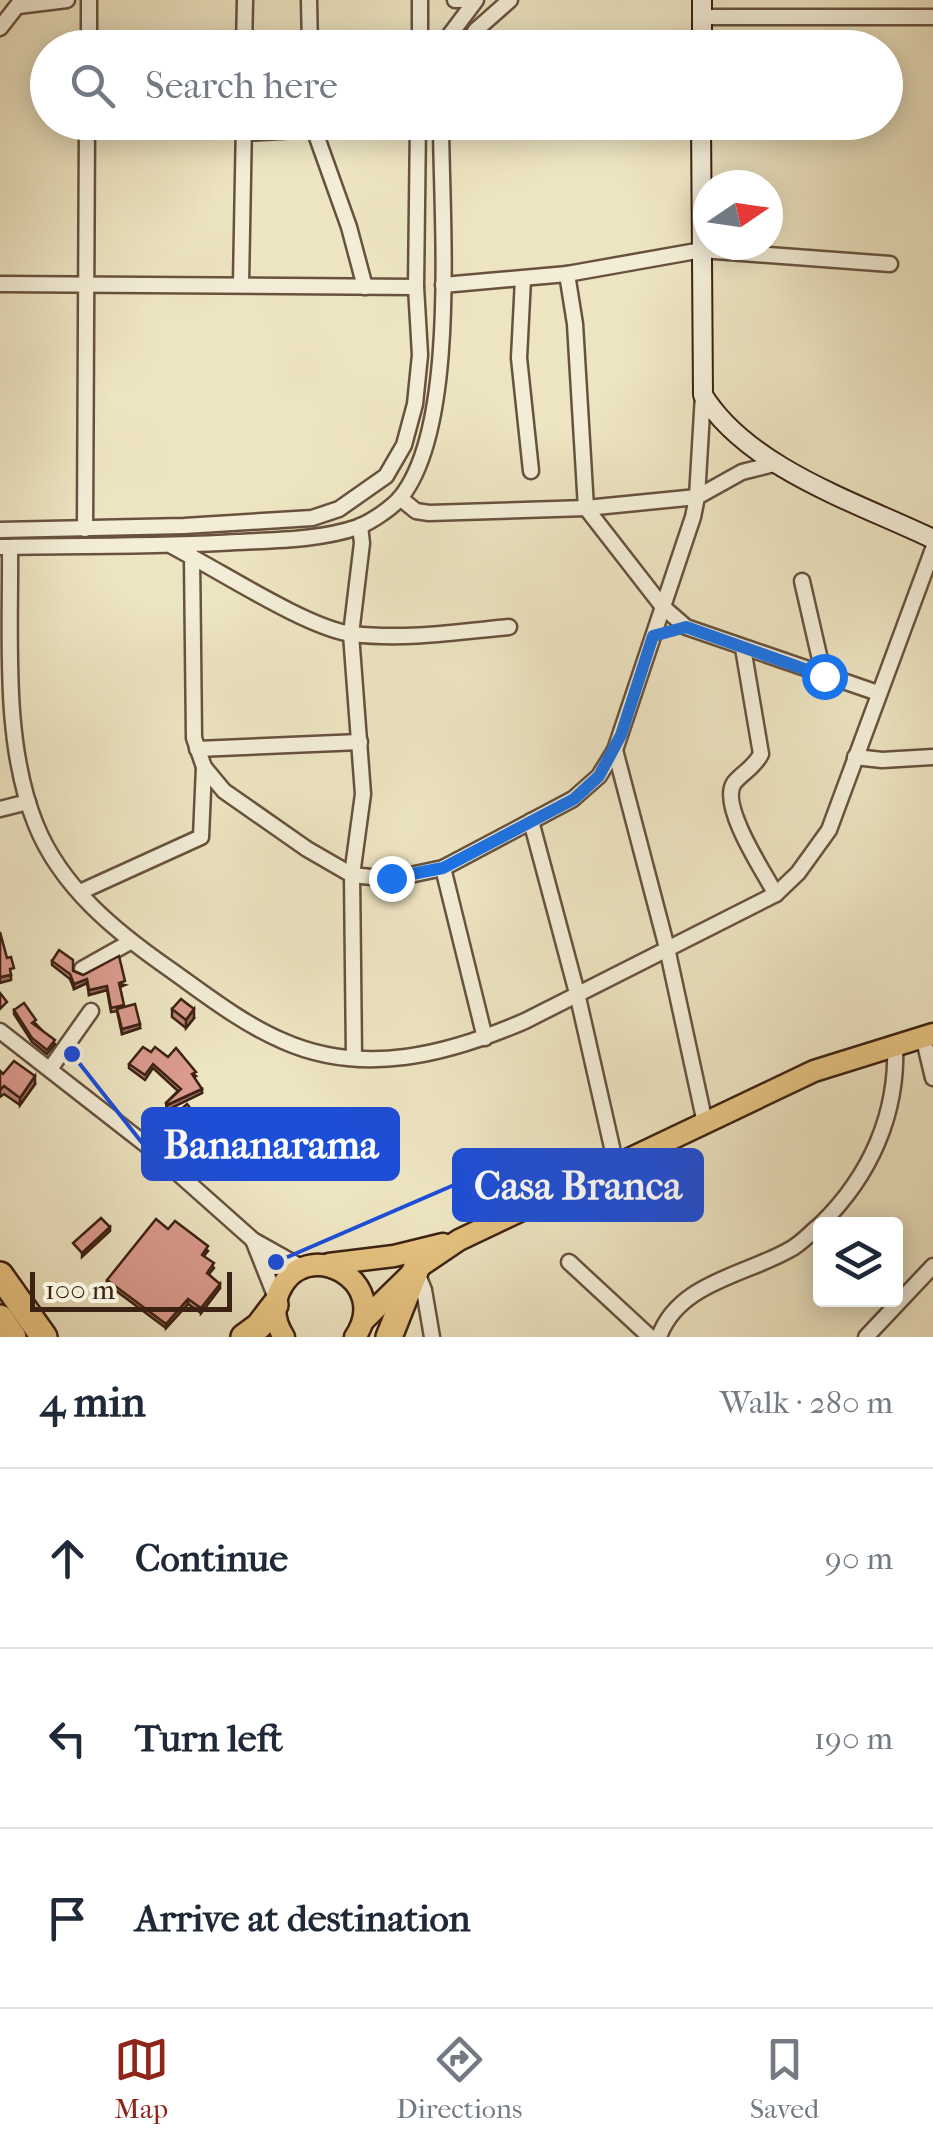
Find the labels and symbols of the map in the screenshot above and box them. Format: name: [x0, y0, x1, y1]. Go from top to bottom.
north arrow: [693, 170, 783, 260]
route start: [802, 654, 848, 700]
route end: [369, 856, 415, 902]
callout: Bananarama: [143, 1109, 398, 1179]
text: Bananarama: [163, 1122, 380, 1168]
callout: Casa Branca: [454, 1150, 702, 1220]
text: Casa Branca: [474, 1163, 683, 1209]
scale bar: [30, 1267, 232, 1312]

